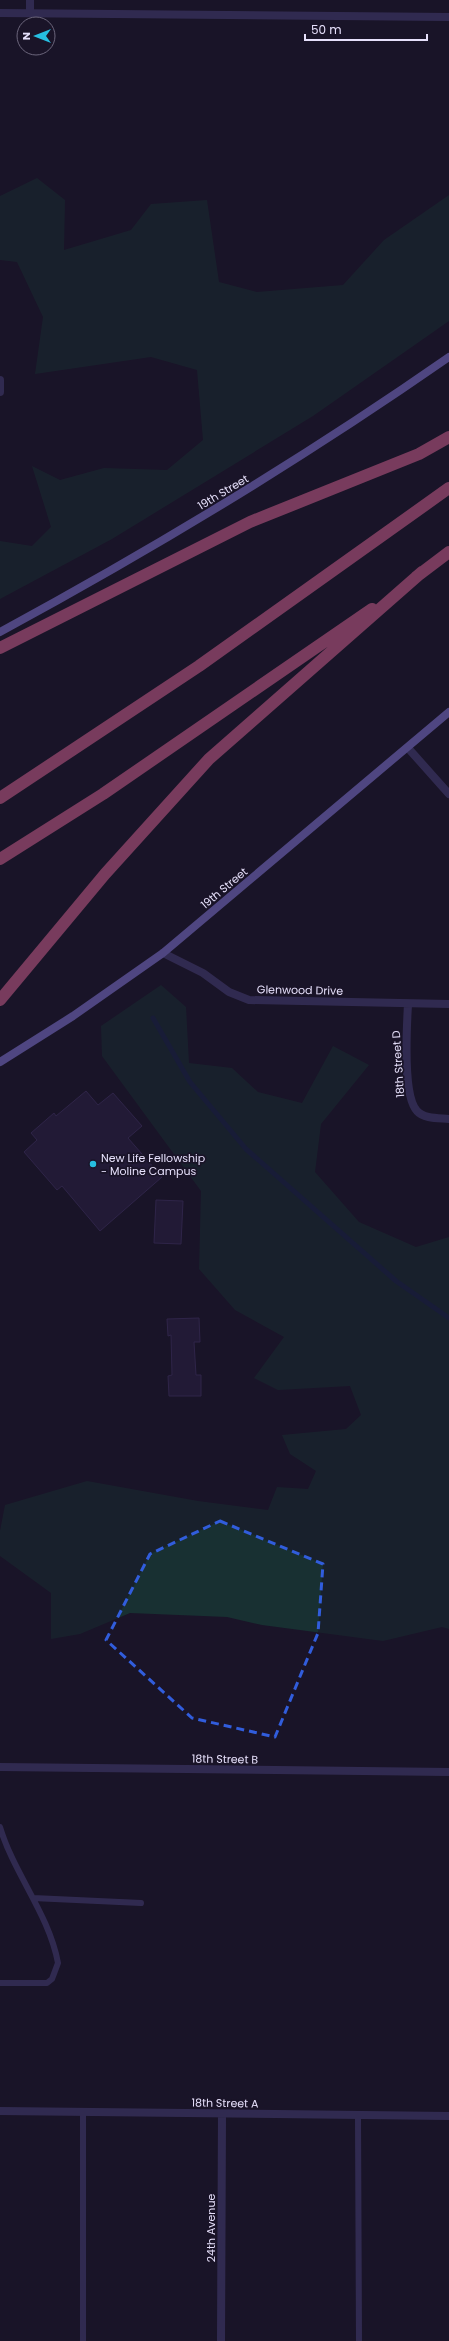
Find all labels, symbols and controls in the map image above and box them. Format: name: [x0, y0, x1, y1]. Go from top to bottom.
north arrow: [16, 16, 56, 56]
scale bar: [305, 16, 427, 42]
text: 50 m: [311, 21, 342, 38]
text: N: [18, 32, 34, 40]
street label: 19th Street: [195, 471, 251, 513]
street label: 19th Street: [197, 864, 251, 912]
street label: Glenwood Drive: [257, 981, 343, 999]
street label: 18th Street D: [388, 1030, 408, 1098]
place label: New Life Fellowship - Moline Campus: [101, 1150, 205, 1179]
marker: New Life Fellowship - Moline Campus: [88, 1159, 98, 1169]
street label: 18th Street B: [192, 1750, 259, 1768]
street label: 18th Street A: [191, 2094, 259, 2112]
street label: 24th Avenue: [203, 2194, 219, 2262]

